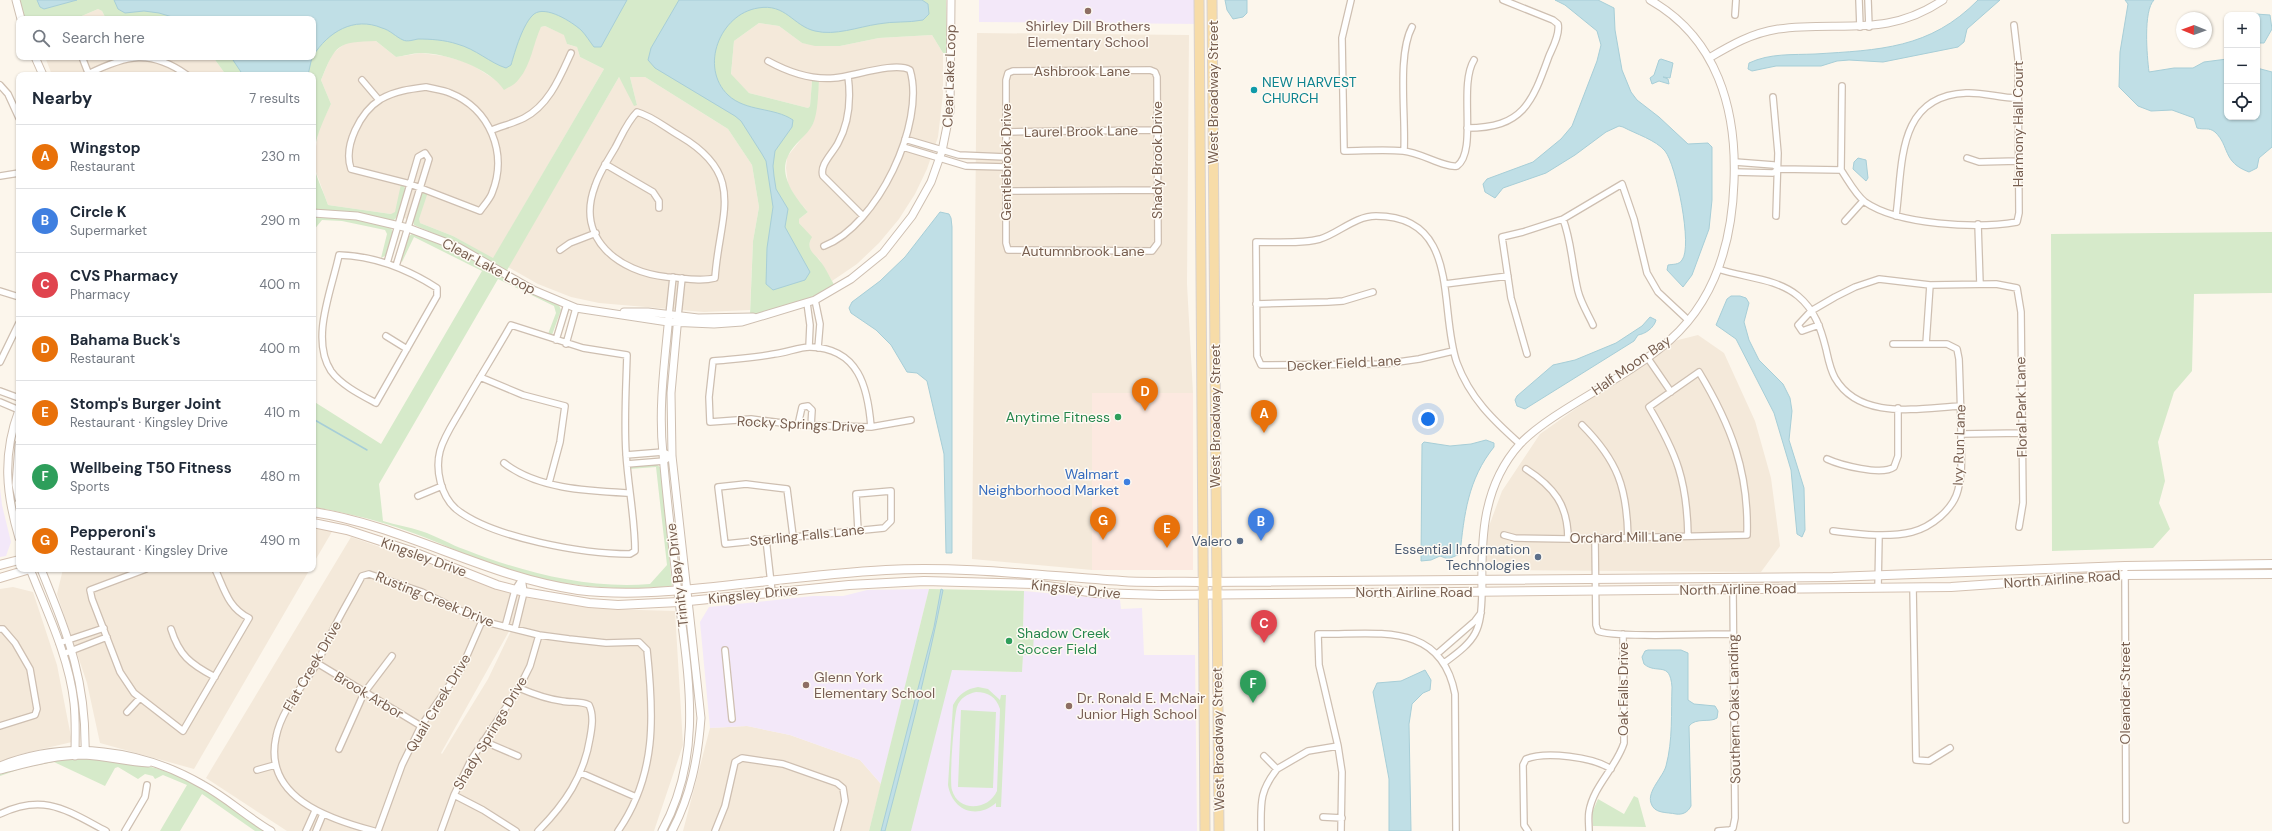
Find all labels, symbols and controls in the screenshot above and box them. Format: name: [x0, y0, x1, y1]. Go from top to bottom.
marker: Shirley Dill Brothers Elementary School: [1083, 6, 1093, 16]
north arrow: [2176, 12, 2212, 48]
map controls: [2224, 12, 2260, 120]
button: +: [2224, 12, 2260, 48]
search box: [16, 16, 316, 60]
place label: Shirley Dill Brothers Elementary School: [1025, 17, 1151, 51]
street label: West Broadway Street: [1204, 20, 1222, 164]
street label: Clear Lake Loop: [938, 24, 960, 128]
icon: search: [30, 27, 52, 49]
text: Search here: [62, 28, 145, 48]
button: −: [2224, 48, 2260, 84]
street label: Harmony Hall Court: [2009, 61, 2027, 187]
street label: Ashbrook Lane: [1034, 62, 1130, 80]
place label: NEW HARVEST CHURCH: [1262, 73, 1357, 107]
button: locate: [2224, 84, 2260, 120]
marker: NEW HARVEST CHURCH: [1249, 85, 1259, 95]
text: Nearby: [32, 87, 92, 109]
text: 7 results: [249, 90, 300, 107]
street label: Shady Brook Drive: [1148, 101, 1166, 219]
street label: Gentlebrook Drive: [997, 103, 1015, 221]
street label: Laurel Brook Lane: [1024, 121, 1138, 141]
text: Wingstop: [70, 138, 141, 158]
text: A: [40, 148, 50, 165]
text: 230 m: [261, 148, 300, 165]
text: Restaurant: [70, 158, 135, 175]
text: Circle K: [70, 202, 127, 222]
text: B: [41, 212, 49, 229]
text: 290 m: [261, 212, 300, 229]
text: Supermarket: [70, 222, 147, 239]
street label: Clear Lake Loop: [439, 234, 539, 298]
street label: Autumnbrook Lane: [1021, 242, 1145, 260]
text: CVS Pharmacy: [70, 266, 178, 286]
text: C: [40, 276, 50, 293]
text: 400 m: [259, 276, 300, 293]
text: Pharmacy: [70, 286, 130, 303]
text: Bahama Buck's: [70, 330, 180, 350]
street label: Half Moon Bay: [1588, 331, 1674, 399]
text: D: [40, 340, 50, 357]
text: 400 m: [259, 340, 300, 357]
street label: West Broadway Street: [1206, 344, 1224, 488]
text: Restaurant: [70, 350, 135, 367]
street label: Decker Field Lane: [1286, 351, 1402, 375]
street label: Floral Park Lane: [2011, 356, 2031, 458]
pin: D: [1132, 378, 1158, 411]
text: Stomp's Burger Joint: [70, 394, 221, 414]
pin: A: [1251, 400, 1277, 433]
text: E: [41, 404, 49, 421]
text: 410 m: [264, 404, 300, 421]
street label: Ivy Run Lane: [1949, 404, 1969, 486]
place label: Anytime Fitness: [1006, 408, 1110, 426]
your location: [1418, 409, 1438, 429]
street label: Rocky Springs Drive: [737, 412, 865, 436]
marker: Anytime Fitness: [1113, 412, 1123, 422]
text: Restaurant · Kingsley Drive: [70, 414, 228, 431]
text: Wellbeing T50 Fitness: [70, 458, 232, 478]
place label: Walmart Neighborhood Market: [978, 465, 1119, 499]
text: F: [41, 468, 49, 485]
text: 480 m: [260, 468, 300, 485]
marker: Walmart Neighborhood Market: [1122, 477, 1132, 487]
text: Sports: [70, 478, 110, 495]
pin: G: [1090, 507, 1116, 540]
pin: B: [1248, 508, 1274, 541]
pin: E: [1154, 515, 1180, 548]
street label: Sterling Falls Lane: [749, 520, 865, 550]
text: Pepperoni's: [70, 522, 156, 542]
street label: Trinity Bay Drive: [662, 522, 692, 628]
street label: Orchard Mill Lane: [1569, 527, 1683, 547]
text: G: [40, 532, 50, 549]
text: 490 m: [260, 532, 300, 549]
place label: Valero: [1192, 532, 1232, 550]
street label: Kingsley Drive: [379, 533, 469, 581]
marker: Valero: [1235, 536, 1245, 546]
place label: Essential Information Technologies: [1394, 540, 1530, 574]
text: Restaurant · Kingsley Drive: [70, 542, 228, 559]
marker: Essential Information Technologies: [1533, 552, 1543, 562]
street label: North Airline Road: [2003, 566, 2121, 592]
street label: Rusting Creek Drive: [373, 567, 497, 631]
street label: Kingsley Drive: [1030, 575, 1122, 603]
street label: North Airline Road: [1679, 579, 1797, 599]
street label: Kingsley Drive: [707, 580, 799, 608]
street label: North Airline Road: [1355, 583, 1473, 601]
pin: C: [1251, 610, 1277, 643]
street label: Flat Creek Drive: [279, 617, 345, 715]
place label: Shadow Creek Soccer Field: [1017, 624, 1110, 658]
street label: Southern Oaks Landing: [1724, 634, 1744, 784]
marker: Shadow Creek Soccer Field: [1004, 636, 1014, 646]
street label: Oak Falls Drive: [1614, 642, 1632, 736]
street label: Oleander Street: [2116, 642, 2134, 744]
street label: Quail Creek Drive: [402, 651, 474, 755]
street label: Brook Arbor: [331, 667, 407, 723]
street label: West Broadway Street: [1208, 667, 1228, 811]
place label: Glenn York Elementary School: [814, 668, 935, 702]
pin: F: [1240, 670, 1266, 703]
street label: Shady Springs Drive: [449, 673, 531, 793]
marker: Glenn York Elementary School: [801, 680, 811, 690]
place label: Dr. Ronald E. McNair Junior High School: [1077, 689, 1205, 723]
marker: Dr. Ronald E. McNair Junior High School: [1064, 701, 1074, 711]

